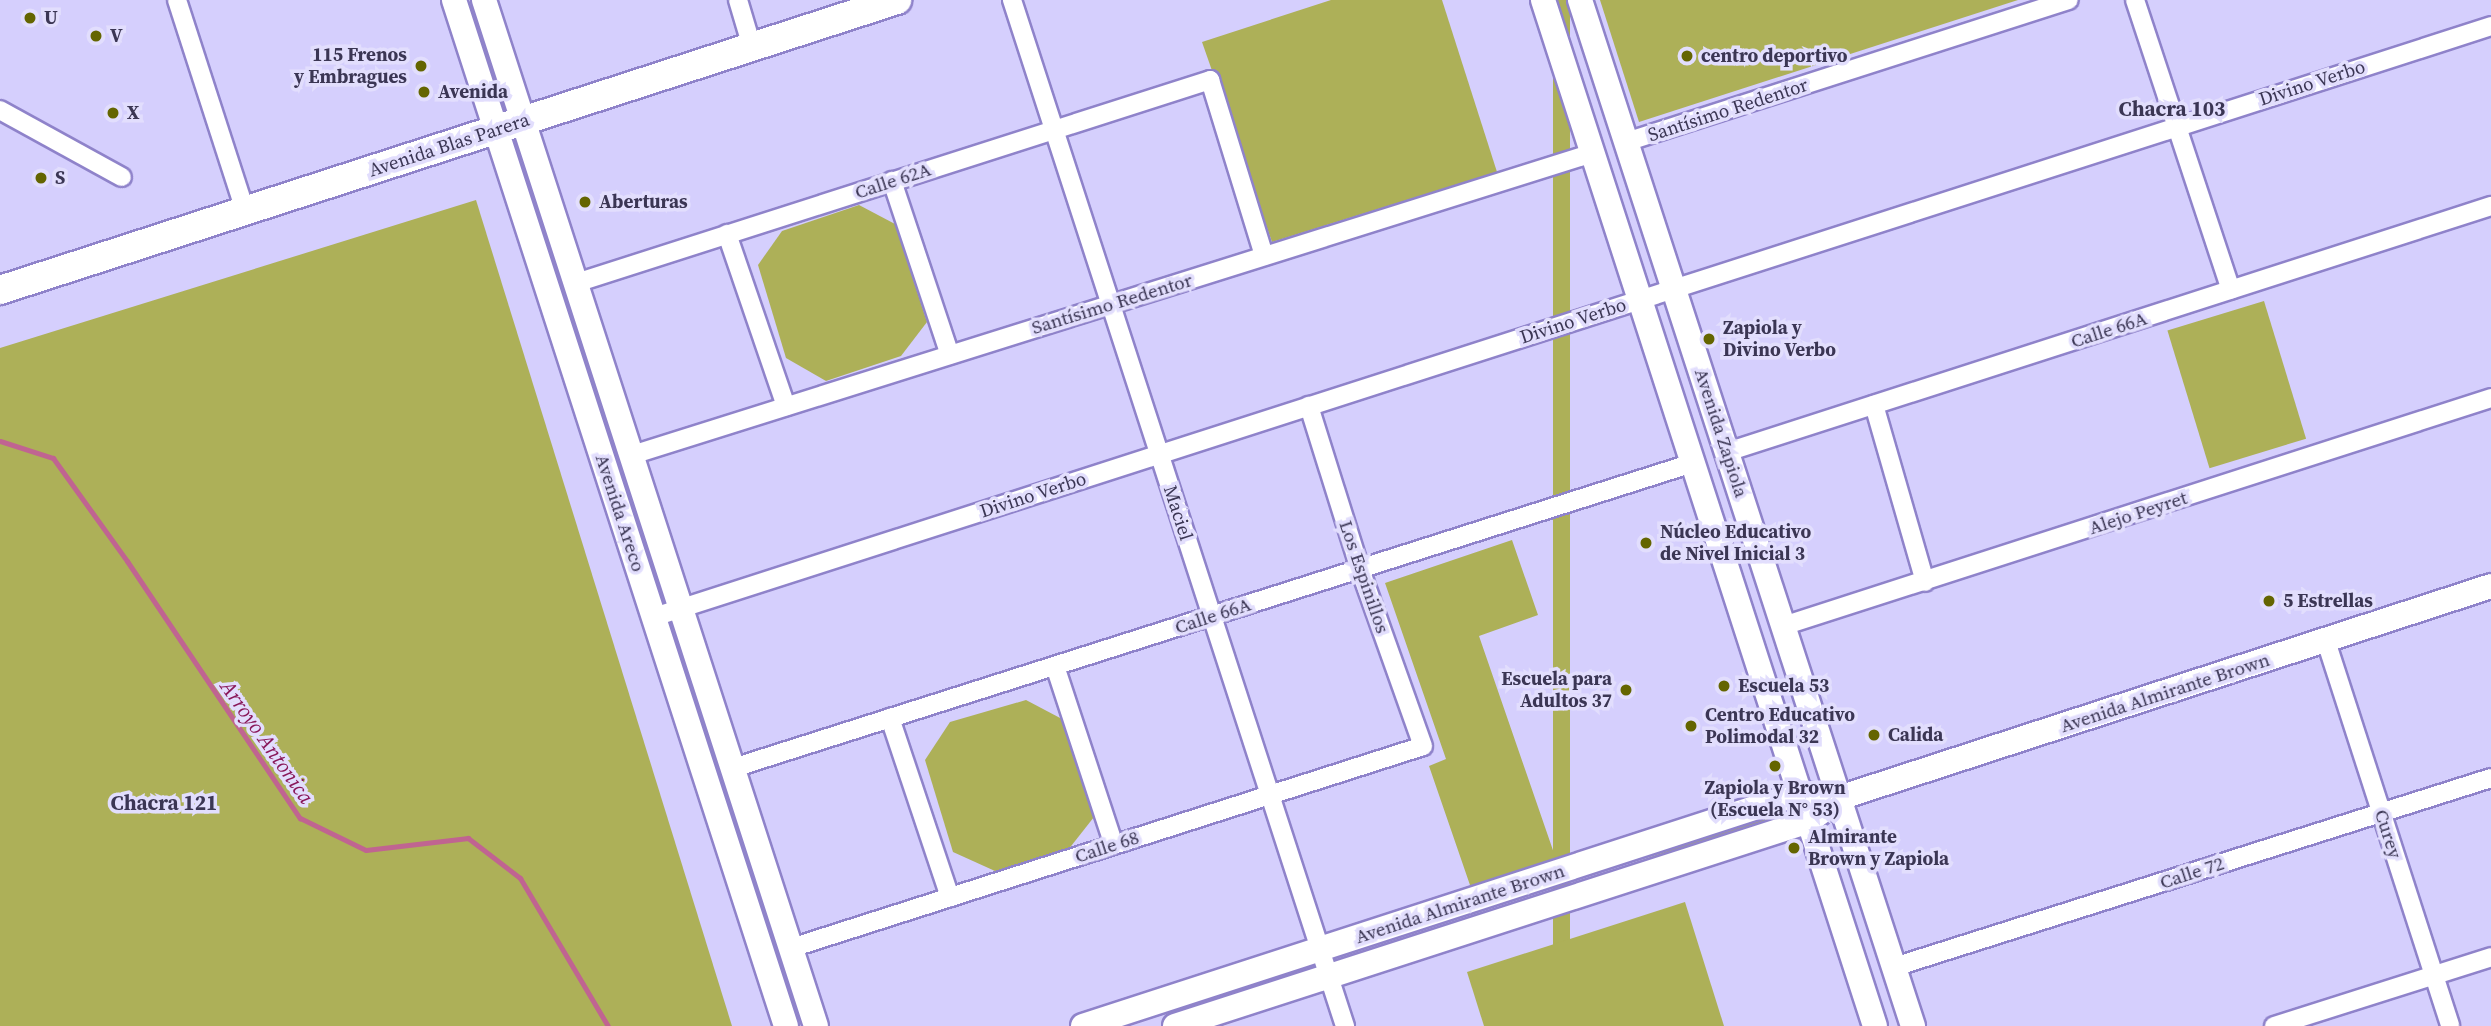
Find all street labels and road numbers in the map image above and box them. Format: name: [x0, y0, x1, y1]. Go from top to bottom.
street label: Divino Verbo: [2256, 55, 2368, 111]
street label: Santísimo Redentor: [1645, 73, 1811, 147]
street label: Avenida Blas Parera: [366, 108, 532, 182]
street label: Calle 62A: [852, 158, 934, 204]
street label: Santísimo Redentor: [1029, 269, 1195, 339]
street label: Divino Verbo: [1517, 293, 1629, 349]
street label: Calle 66A: [2068, 307, 2150, 353]
street label: Avenida Zapiola: [1689, 366, 1753, 500]
street label: Avenida Areco: [590, 451, 650, 575]
street label: Divino Verbo: [977, 467, 1089, 523]
street label: Maciel: [1158, 483, 1198, 543]
street label: Alejo Peyret: [2086, 486, 2190, 540]
street label: Los Espinillos: [1334, 518, 1394, 636]
street label: Calle 66A: [1172, 593, 1254, 639]
street label: Avenida Almirante Brown: [2057, 648, 2273, 738]
street label: Curey: [2369, 807, 2407, 861]
street label: Calle 68: [1072, 826, 1142, 868]
street label: Calle 72: [2157, 852, 2227, 894]
street label: Avenida Almirante Brown: [1352, 859, 1568, 949]

